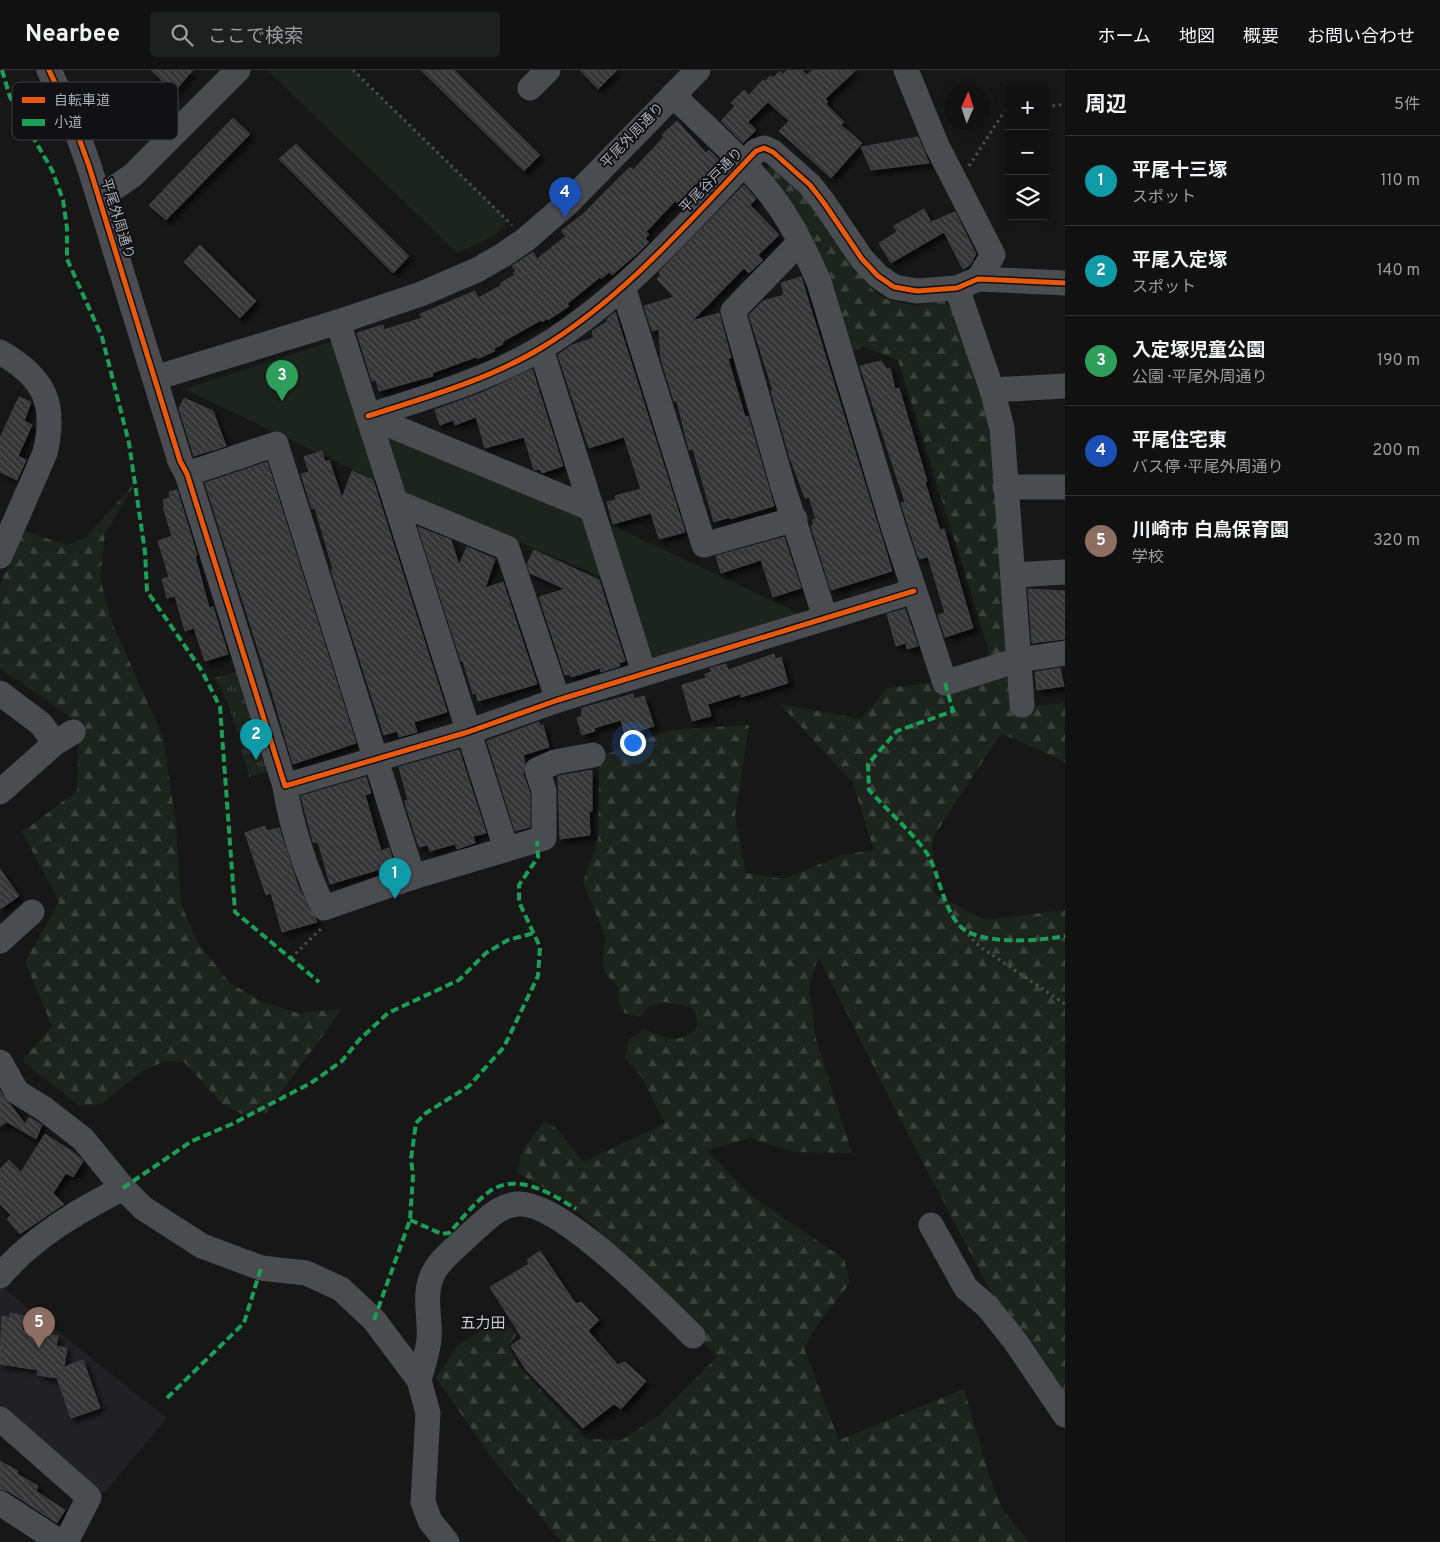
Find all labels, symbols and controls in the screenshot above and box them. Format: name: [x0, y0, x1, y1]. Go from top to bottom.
search box: [150, 12, 500, 57]
text: Nearbee: [25, 20, 120, 50]
icon: search: [168, 21, 196, 49]
text: ここで検索: [208, 25, 303, 49]
text: ホーム: [1098, 26, 1151, 49]
text: 地図: [1179, 26, 1215, 49]
text: 概要: [1243, 26, 1279, 49]
text: お問い合わせ: [1307, 26, 1415, 49]
legend: [12, 82, 178, 140]
north arrow: [945, 85, 990, 130]
map controls: [1005, 85, 1050, 220]
button: +: [1005, 85, 1050, 130]
text: 周辺: [1085, 92, 1127, 119]
text: 自転車道: [54, 93, 110, 110]
text: 5件: [1394, 95, 1420, 115]
street label: 平尾外周通り: [597, 99, 668, 172]
text: 小道: [54, 115, 82, 132]
button: −: [1005, 130, 1050, 175]
street label: 平尾谷戸通り: [677, 145, 747, 217]
text: 平尾十三塚: [1132, 159, 1227, 183]
text: 1: [1098, 171, 1104, 191]
text: 110 m: [1380, 171, 1420, 191]
button: layers: [1005, 175, 1050, 220]
street label: 平尾外周通り: [97, 176, 138, 262]
pin: 4: [549, 177, 581, 218]
text: スポット: [1132, 188, 1196, 208]
text: 平尾入定塚: [1132, 249, 1227, 273]
text: 2: [1096, 261, 1106, 281]
text: 140 m: [1377, 261, 1420, 281]
text: スポット: [1132, 278, 1196, 298]
text: 入定塚児童公園: [1132, 339, 1265, 363]
text: 3: [1096, 351, 1106, 371]
text: 190 m: [1377, 351, 1420, 371]
pin: 3: [266, 360, 298, 401]
text: 公園 · 平尾外周通り: [1132, 368, 1268, 388]
text: 平尾住宅東: [1132, 429, 1227, 453]
text: 4: [1096, 441, 1106, 461]
text: 200 m: [1372, 441, 1420, 461]
text: バス停 · 平尾外周通り: [1132, 458, 1284, 478]
text: 川崎市 白鳥保育園: [1132, 519, 1289, 543]
text: 5: [1096, 531, 1106, 551]
text: 320 m: [1373, 531, 1420, 551]
text: 学校: [1132, 548, 1164, 568]
pin: 2: [240, 719, 272, 760]
your location: [620, 730, 646, 756]
pin: 1: [379, 858, 411, 899]
pin: 5: [23, 1307, 55, 1348]
district label: 五力田: [460, 1315, 506, 1334]

